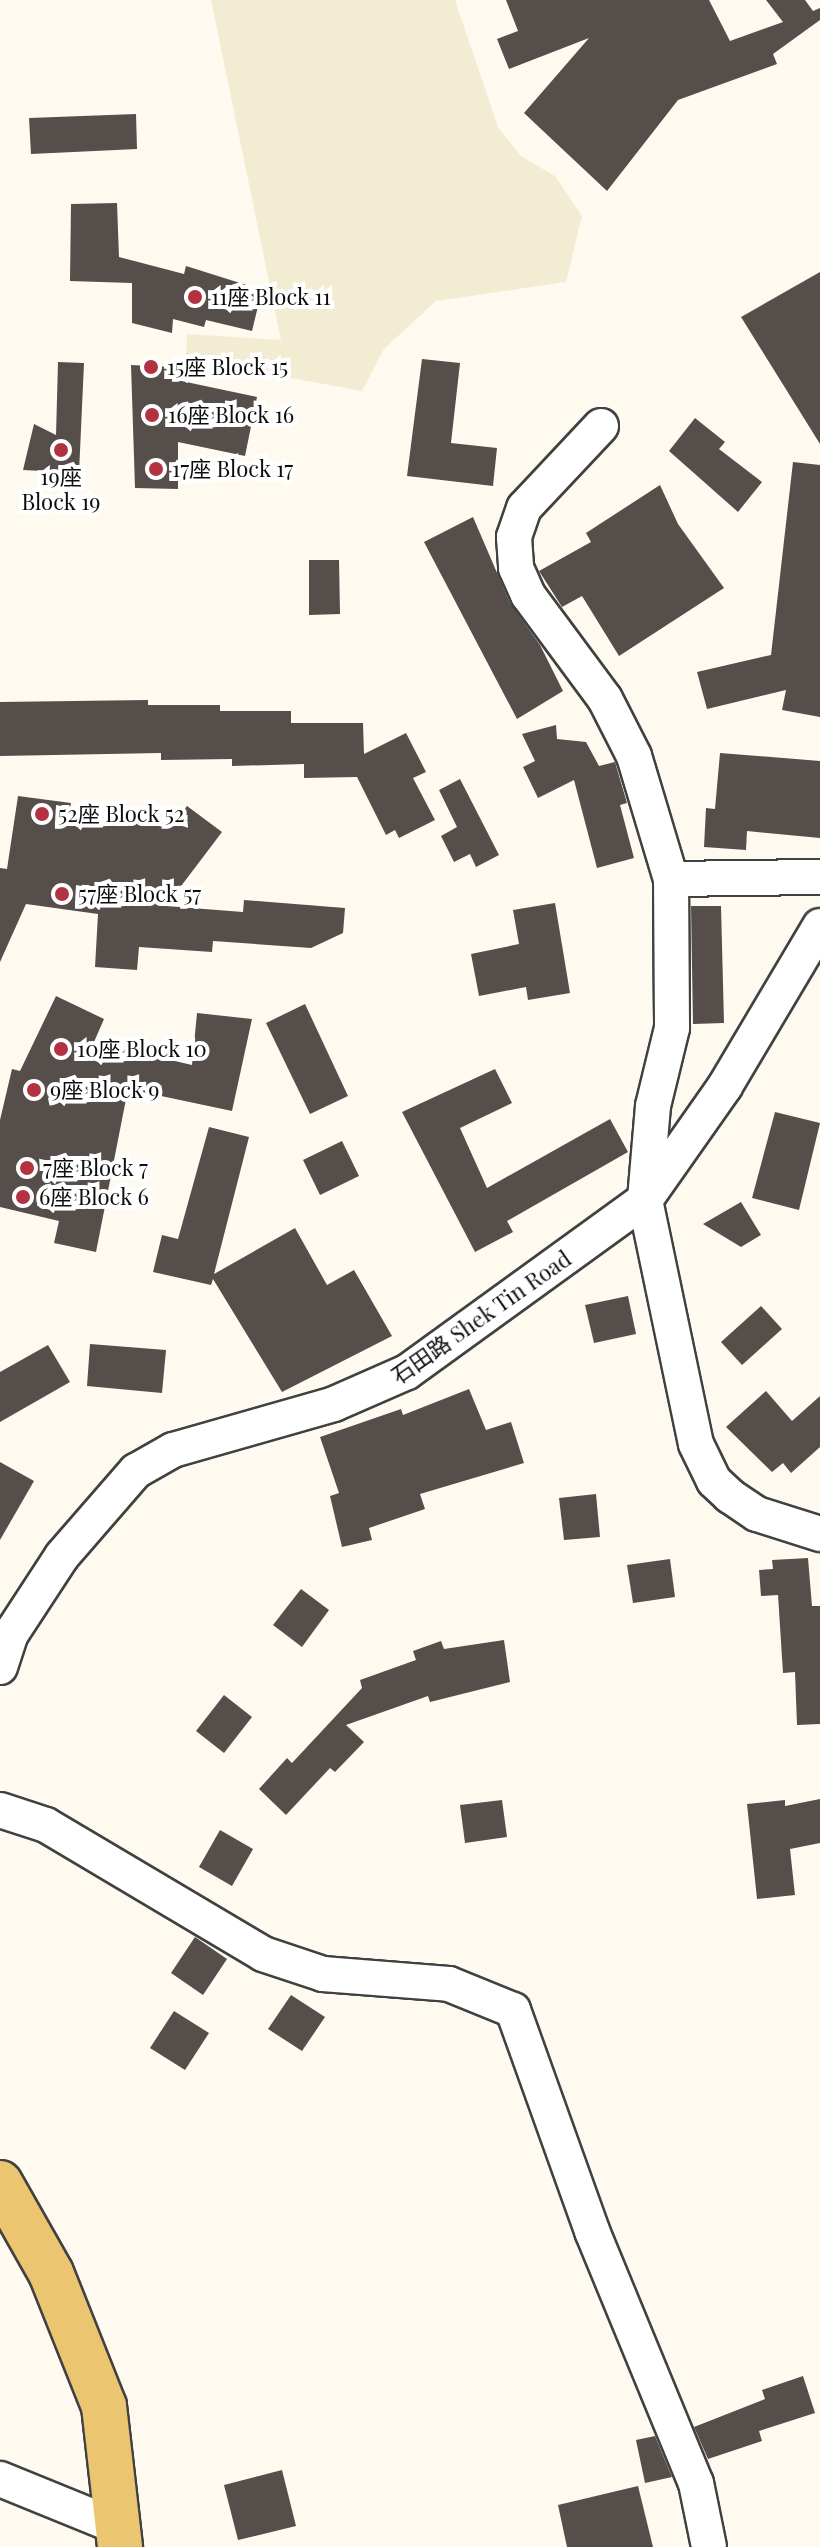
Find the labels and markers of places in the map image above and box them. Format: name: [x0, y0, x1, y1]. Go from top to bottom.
place label: 11座 Block 11: [211, 284, 331, 310]
marker: 11座 Block 11: [186, 288, 204, 306]
place label: 15座 Block 15: [167, 354, 288, 380]
marker: 15座 Block 15: [142, 358, 160, 376]
place label: 16座 Block 16: [168, 402, 294, 428]
marker: 16座 Block 16: [143, 406, 161, 424]
marker: 19座 Block 19: [52, 441, 70, 459]
place label: 17座 Block 17: [172, 456, 294, 482]
marker: 17座 Block 17: [147, 460, 165, 478]
place label: 19座 Block 19: [21, 463, 101, 514]
place label: 52座 Block 52: [58, 801, 185, 827]
marker: 52座 Block 52: [33, 805, 51, 823]
place label: 57座 Block 57: [78, 881, 202, 907]
marker: 57座 Block 57: [53, 885, 71, 903]
place label: 10座 Block 10: [77, 1036, 207, 1062]
marker: 10座 Block 10: [52, 1040, 70, 1058]
place label: 9座 Block 9: [50, 1077, 160, 1103]
marker: 9座 Block 9: [25, 1081, 43, 1099]
place label: 7座 Block 7: [43, 1155, 148, 1181]
marker: 7座 Block 7: [18, 1159, 36, 1177]
place label: 6座 Block 6: [39, 1184, 149, 1210]
marker: 6座 Block 6: [14, 1188, 32, 1206]

